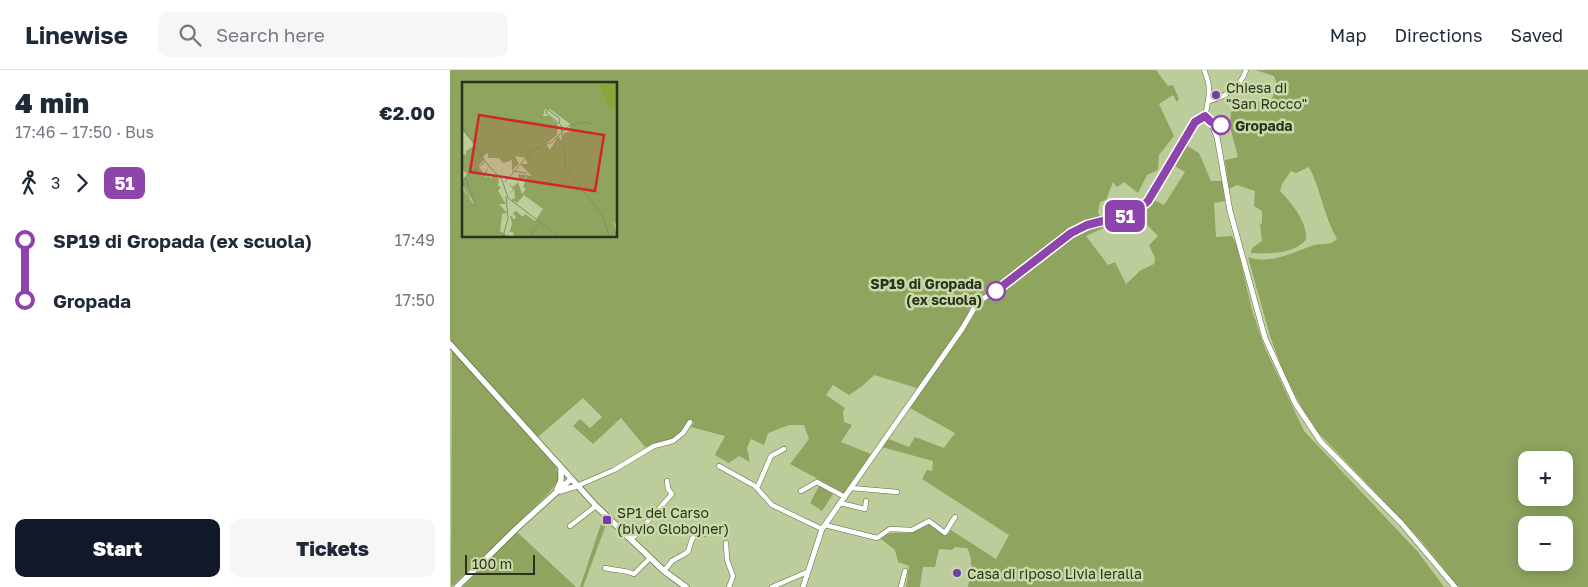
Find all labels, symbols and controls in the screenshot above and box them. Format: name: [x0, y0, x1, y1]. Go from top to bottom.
search box: [158, 12, 508, 57]
text: Linewise: [25, 20, 128, 49]
icon: search: [176, 21, 204, 49]
text: Search here: [216, 23, 325, 46]
text: Map: [1330, 24, 1366, 46]
text: Directions: [1394, 24, 1482, 46]
text: Saved: [1510, 24, 1563, 46]
place label: Chiesa di "San Rocco": [1226, 79, 1307, 112]
inset map: [462, 82, 618, 238]
text: 4 min: [15, 86, 89, 119]
marker: Chiesa di "San Rocco": [1210, 89, 1222, 101]
text: €2.00: [379, 101, 435, 124]
marker: Gropada: [1211, 115, 1231, 135]
place label: Gropada: [1235, 117, 1292, 134]
text: 17:46 – 17:50 · Bus: [15, 122, 154, 142]
icon: walk: [15, 169, 43, 197]
icon: forward: [68, 169, 96, 197]
text: 51: [114, 172, 135, 194]
text: 3: [51, 173, 60, 193]
line badge: 51: [1102, 200, 1148, 232]
text: 51: [1115, 205, 1135, 227]
text: SP19 di Gropada (ex scuola): [53, 229, 312, 252]
text: 17:49: [395, 230, 435, 250]
place label: SP19 di Gropada (ex scuola): [870, 275, 982, 308]
marker: SP19 di Gropada (ex scuola): [986, 281, 1006, 301]
text: Gropada: [53, 289, 131, 312]
text: 17:50: [395, 290, 435, 310]
map controls: [1518, 451, 1573, 571]
button: +: [1518, 451, 1573, 506]
place label: SP1 del Carso (bivio Globojner): [617, 504, 729, 537]
marker: SP1 del Carso (bivio Globojner): [601, 514, 613, 526]
button: −: [1518, 516, 1573, 571]
button: Start: [15, 519, 220, 577]
button: Tickets: [230, 519, 435, 577]
scale bar: [465, 552, 535, 575]
text: 100 m: [472, 555, 512, 572]
place label: Casa di riposo Livia Ieralla: [967, 565, 1142, 582]
marker: Casa di riposo Livia Ieralla: [951, 567, 963, 579]

